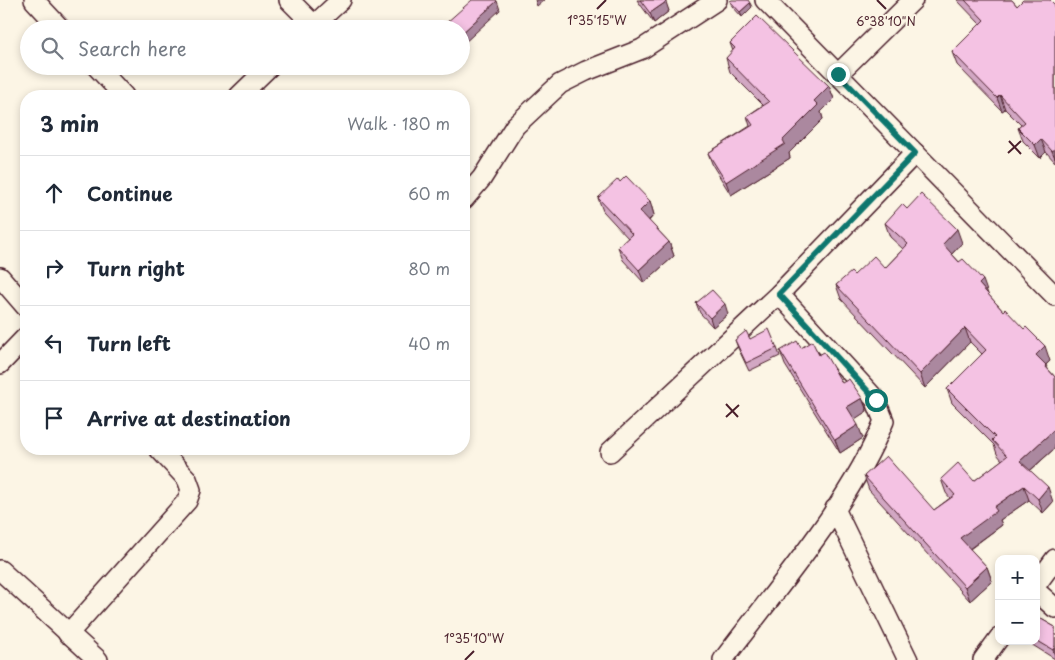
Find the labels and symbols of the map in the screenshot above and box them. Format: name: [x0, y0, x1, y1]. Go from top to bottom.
text: 1°35'15"W: [567, 11, 627, 29]
text: 6°38'10"N: [856, 12, 916, 30]
route end: [827, 63, 850, 86]
route start: [865, 389, 888, 412]
text: 1°35'10"W: [444, 629, 505, 647]

